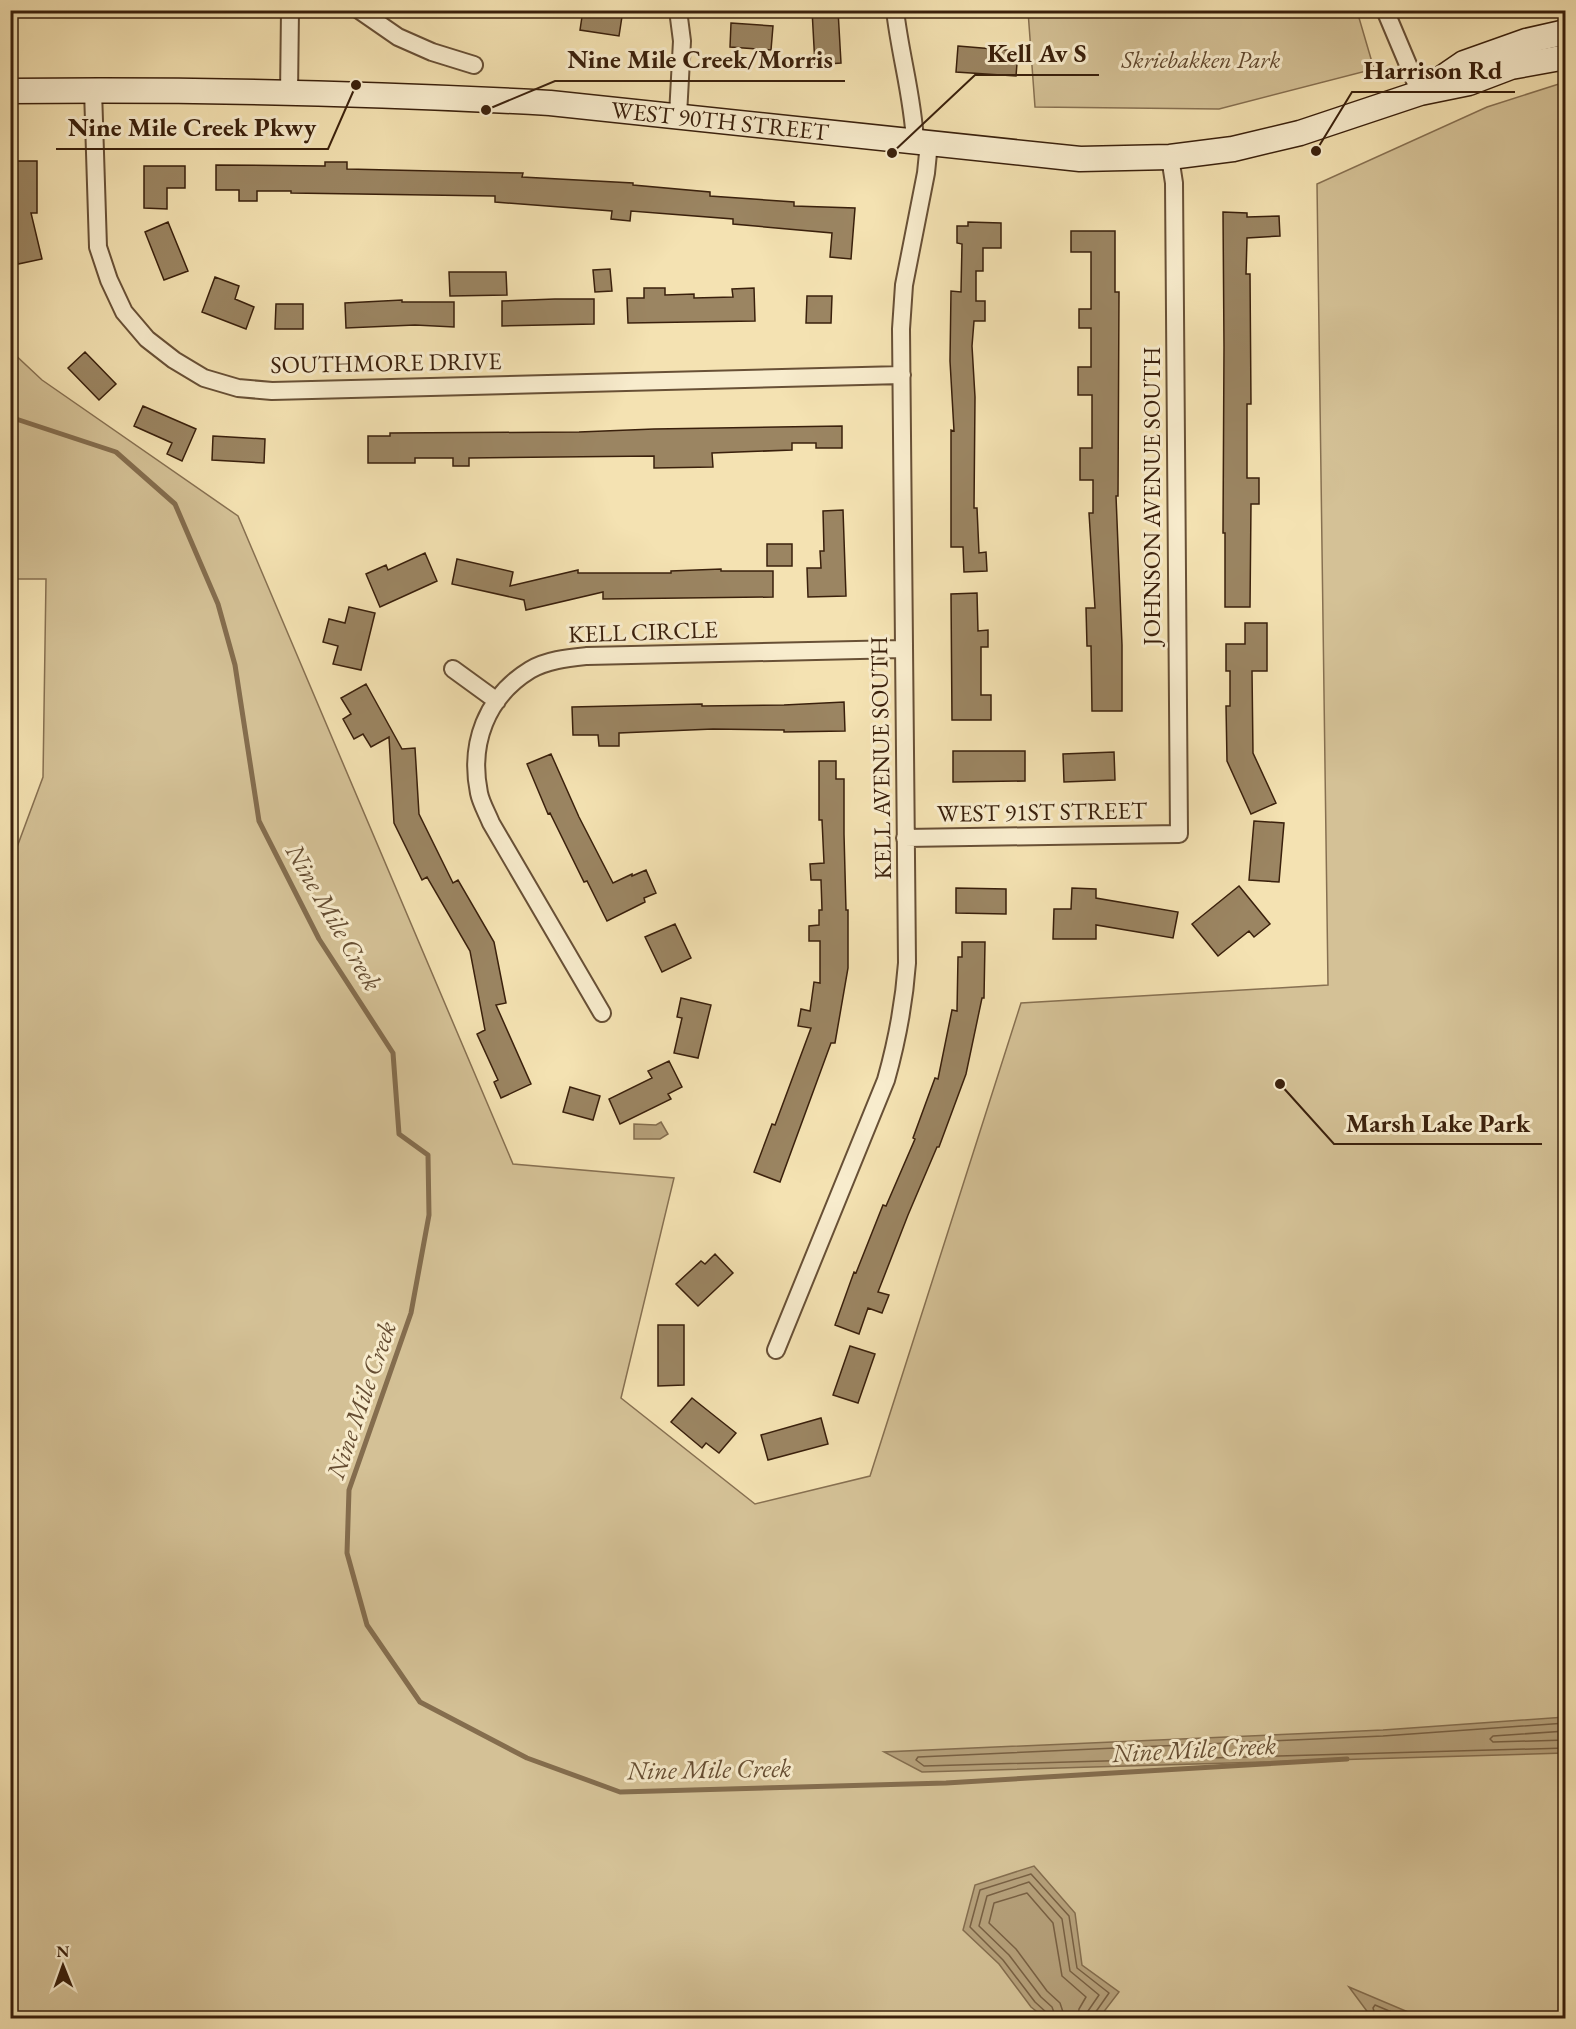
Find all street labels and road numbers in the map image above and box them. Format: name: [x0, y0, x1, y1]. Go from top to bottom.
street label: WEST 90TH STREET: [610, 94, 831, 147]
street label: SOUTHMORE DRIVE: [270, 345, 502, 380]
street label: JOHNSON AVENUE SOUTH: [1136, 347, 1167, 647]
street label: KELL CIRCLE: [568, 613, 718, 650]
street label: KELL AVENUE SOUTH: [863, 636, 898, 880]
street label: WEST 91ST STREET: [937, 794, 1148, 829]

